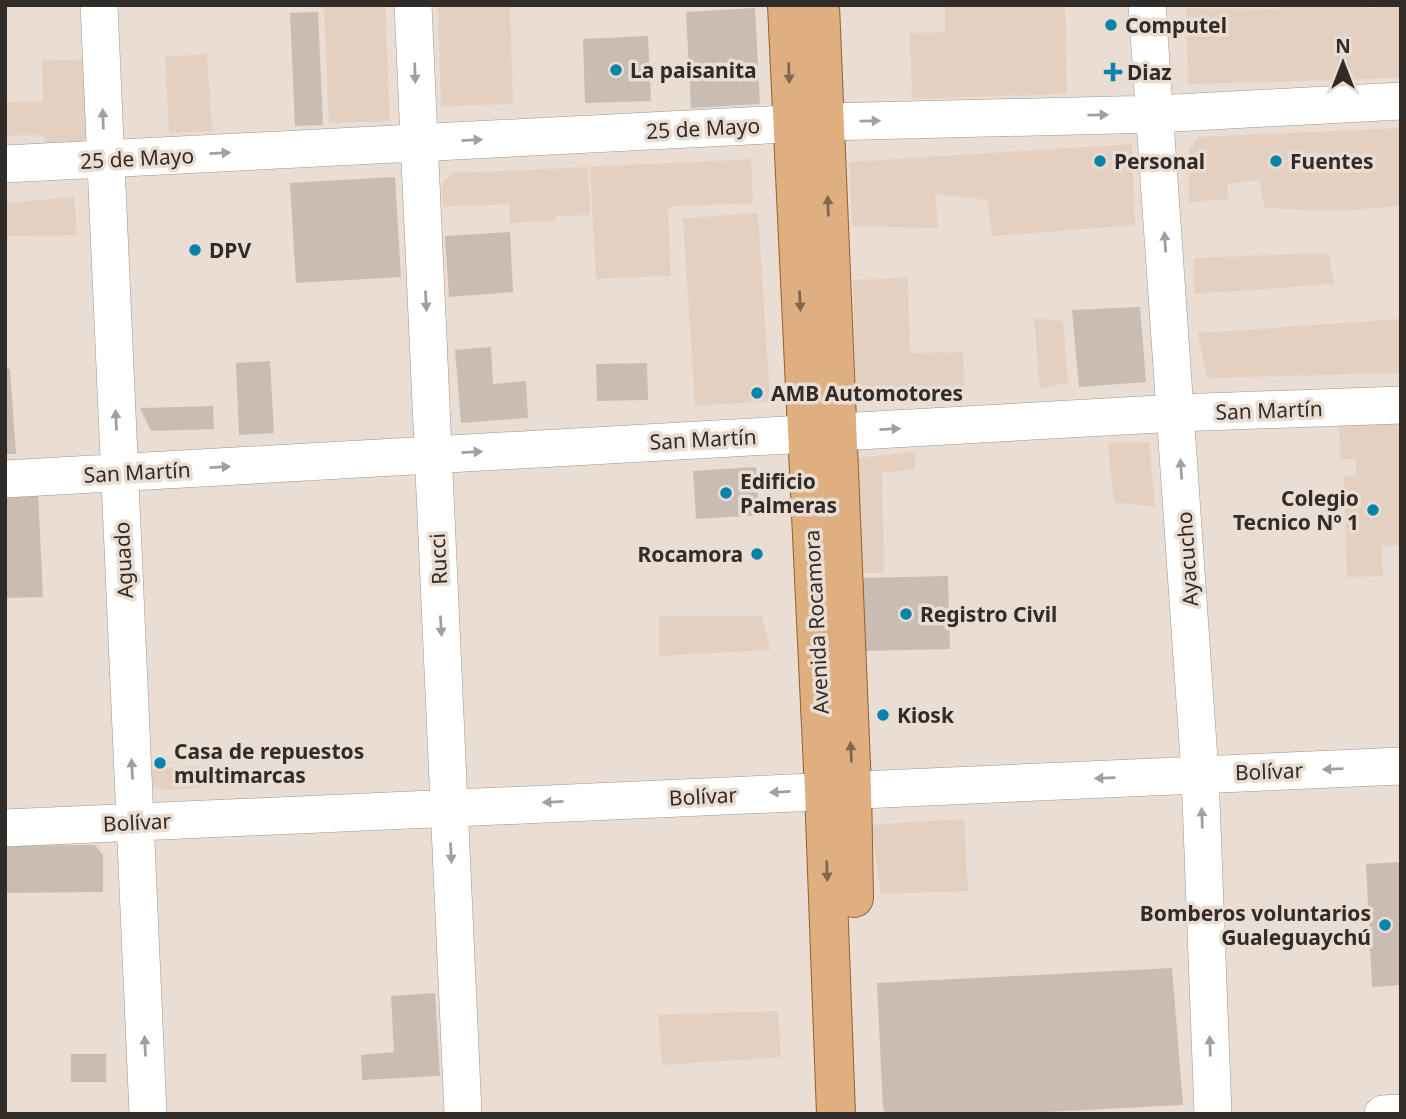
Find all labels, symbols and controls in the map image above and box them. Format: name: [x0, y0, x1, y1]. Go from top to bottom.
place label: Computel: [1125, 11, 1227, 39]
marker: Computel: [1103, 17, 1119, 33]
north arrow: [1308, 28, 1378, 98]
text: N: [1335, 33, 1351, 59]
place label: La paisanita: [630, 56, 757, 84]
place label: Diaz: [1127, 58, 1172, 86]
marker: La paisanita: [608, 62, 624, 78]
one-way arrow: [410, 63, 421, 85]
one-way arrow: [784, 63, 795, 85]
marker: Diaz: [1105, 64, 1121, 80]
one-way arrow: [97, 108, 108, 130]
one-way arrow: [1087, 110, 1109, 121]
street label: 25 de Mayo: [645, 111, 761, 145]
one-way arrow: [860, 115, 882, 126]
one-way arrow: [461, 134, 483, 145]
street label: 25 de Mayo: [79, 141, 195, 175]
place label: Personal: [1114, 147, 1205, 175]
place label: Fuentes: [1290, 147, 1374, 175]
one-way arrow: [209, 148, 231, 159]
marker: Personal: [1092, 153, 1108, 169]
marker: Fuentes: [1268, 153, 1284, 169]
one-way arrow: [823, 195, 834, 217]
one-way arrow: [1160, 231, 1171, 253]
place label: DPV: [209, 236, 251, 264]
marker: DPV: [187, 242, 203, 258]
one-way arrow: [420, 290, 431, 312]
one-way arrow: [794, 290, 805, 312]
place label: AMB Automotores: [771, 379, 963, 407]
marker: AMB Automotores: [749, 385, 765, 401]
street label: San Martín: [1215, 394, 1323, 426]
one-way arrow: [111, 409, 122, 431]
street label: San Martín: [649, 422, 757, 456]
one-way arrow: [879, 423, 901, 434]
one-way arrow: [461, 447, 483, 458]
street label: San Martín: [83, 455, 191, 489]
one-way arrow: [1175, 458, 1186, 480]
one-way arrow: [209, 461, 231, 472]
place label: Edificio Palmeras: [740, 467, 837, 519]
place label: Colegio Tecnico Nº 1: [1233, 484, 1359, 536]
marker: Edificio Palmeras: [718, 485, 734, 501]
marker: Colegio Tecnico Nº 1: [1365, 502, 1381, 518]
street label: Ayacucho: [1170, 511, 1204, 607]
street label: Aguado: [107, 521, 139, 599]
street label: Avenida Rocamora: [797, 529, 835, 715]
street label: Rucci: [423, 532, 453, 586]
place label: Rocamora: [638, 540, 743, 568]
marker: Rocamora: [749, 546, 765, 562]
place label: Registro Civil: [920, 600, 1057, 628]
marker: Registro Civil: [898, 606, 914, 622]
one-way arrow: [435, 615, 446, 637]
place label: Kiosk: [897, 701, 955, 729]
marker: Kiosk: [875, 707, 891, 723]
place label: Casa de repuestos multimarcas: [174, 737, 364, 789]
one-way arrow: [845, 740, 856, 762]
marker: Casa de repuestos multimarcas: [152, 755, 168, 771]
street label: Bolívar: [1234, 756, 1304, 786]
one-way arrow: [127, 758, 138, 780]
one-way arrow: [1321, 763, 1343, 774]
one-way arrow: [1094, 773, 1116, 784]
street label: Bolívar: [668, 780, 738, 812]
one-way arrow: [769, 787, 791, 798]
one-way arrow: [542, 797, 564, 808]
street label: Bolívar: [102, 806, 172, 838]
one-way arrow: [1196, 807, 1208, 829]
one-way arrow: [446, 842, 457, 864]
one-way arrow: [821, 860, 832, 882]
place label: Bomberos voluntarios Gualeguaychú: [1140, 899, 1371, 951]
marker: Bomberos voluntarios Gualeguaychú: [1377, 917, 1393, 933]
one-way arrow: [140, 1034, 151, 1056]
one-way arrow: [1205, 1034, 1216, 1056]

